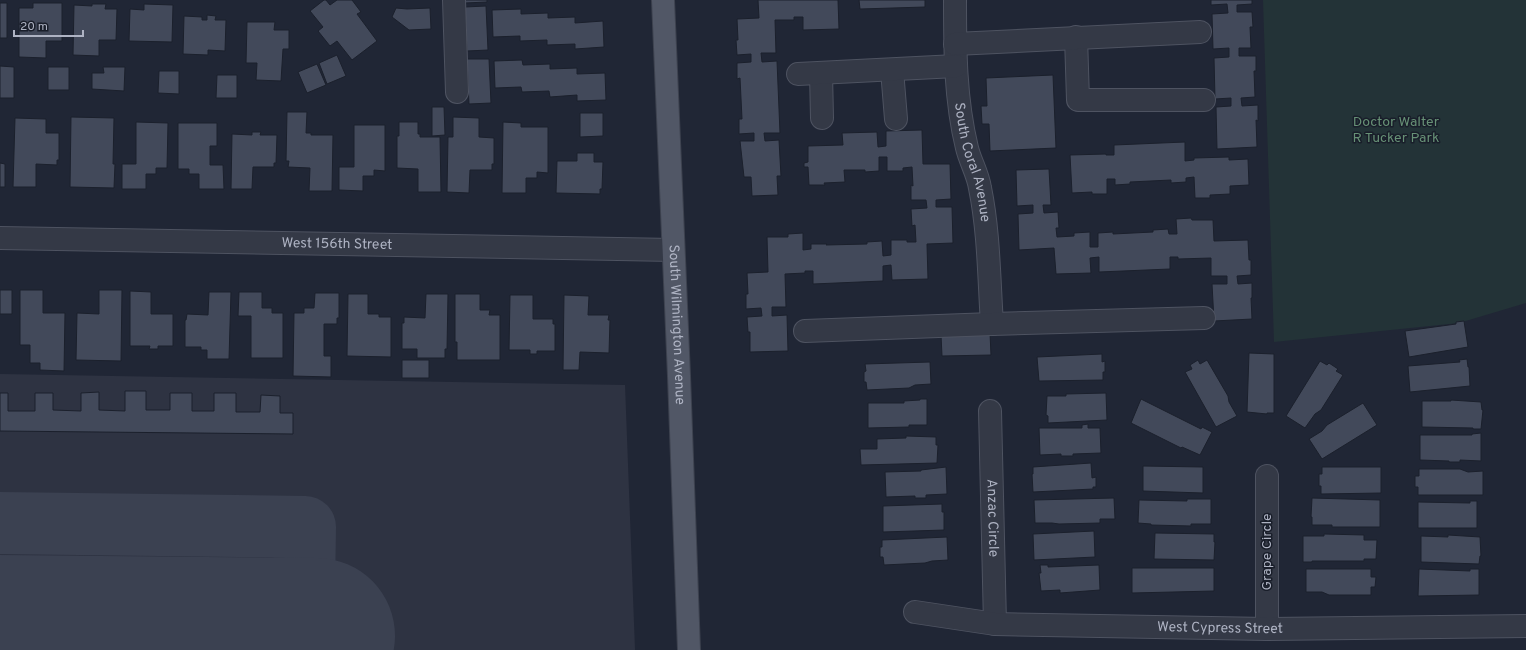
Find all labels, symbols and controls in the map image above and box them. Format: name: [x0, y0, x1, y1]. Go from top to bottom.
scale bar: [14, 12, 83, 38]
text: 20 m: [20, 19, 48, 35]
street label: South Coral Avenue: [951, 101, 994, 223]
park label: Doctor Walter R Tucker Park: [1353, 114, 1440, 147]
street label: West 156th Street: [281, 235, 393, 253]
street label: South Wilmington Avenue: [665, 244, 689, 405]
street label: Anzac Circle: [983, 479, 1002, 557]
street label: Grape Circle: [1259, 513, 1276, 591]
street label: West Cypress Street: [1157, 618, 1283, 638]

